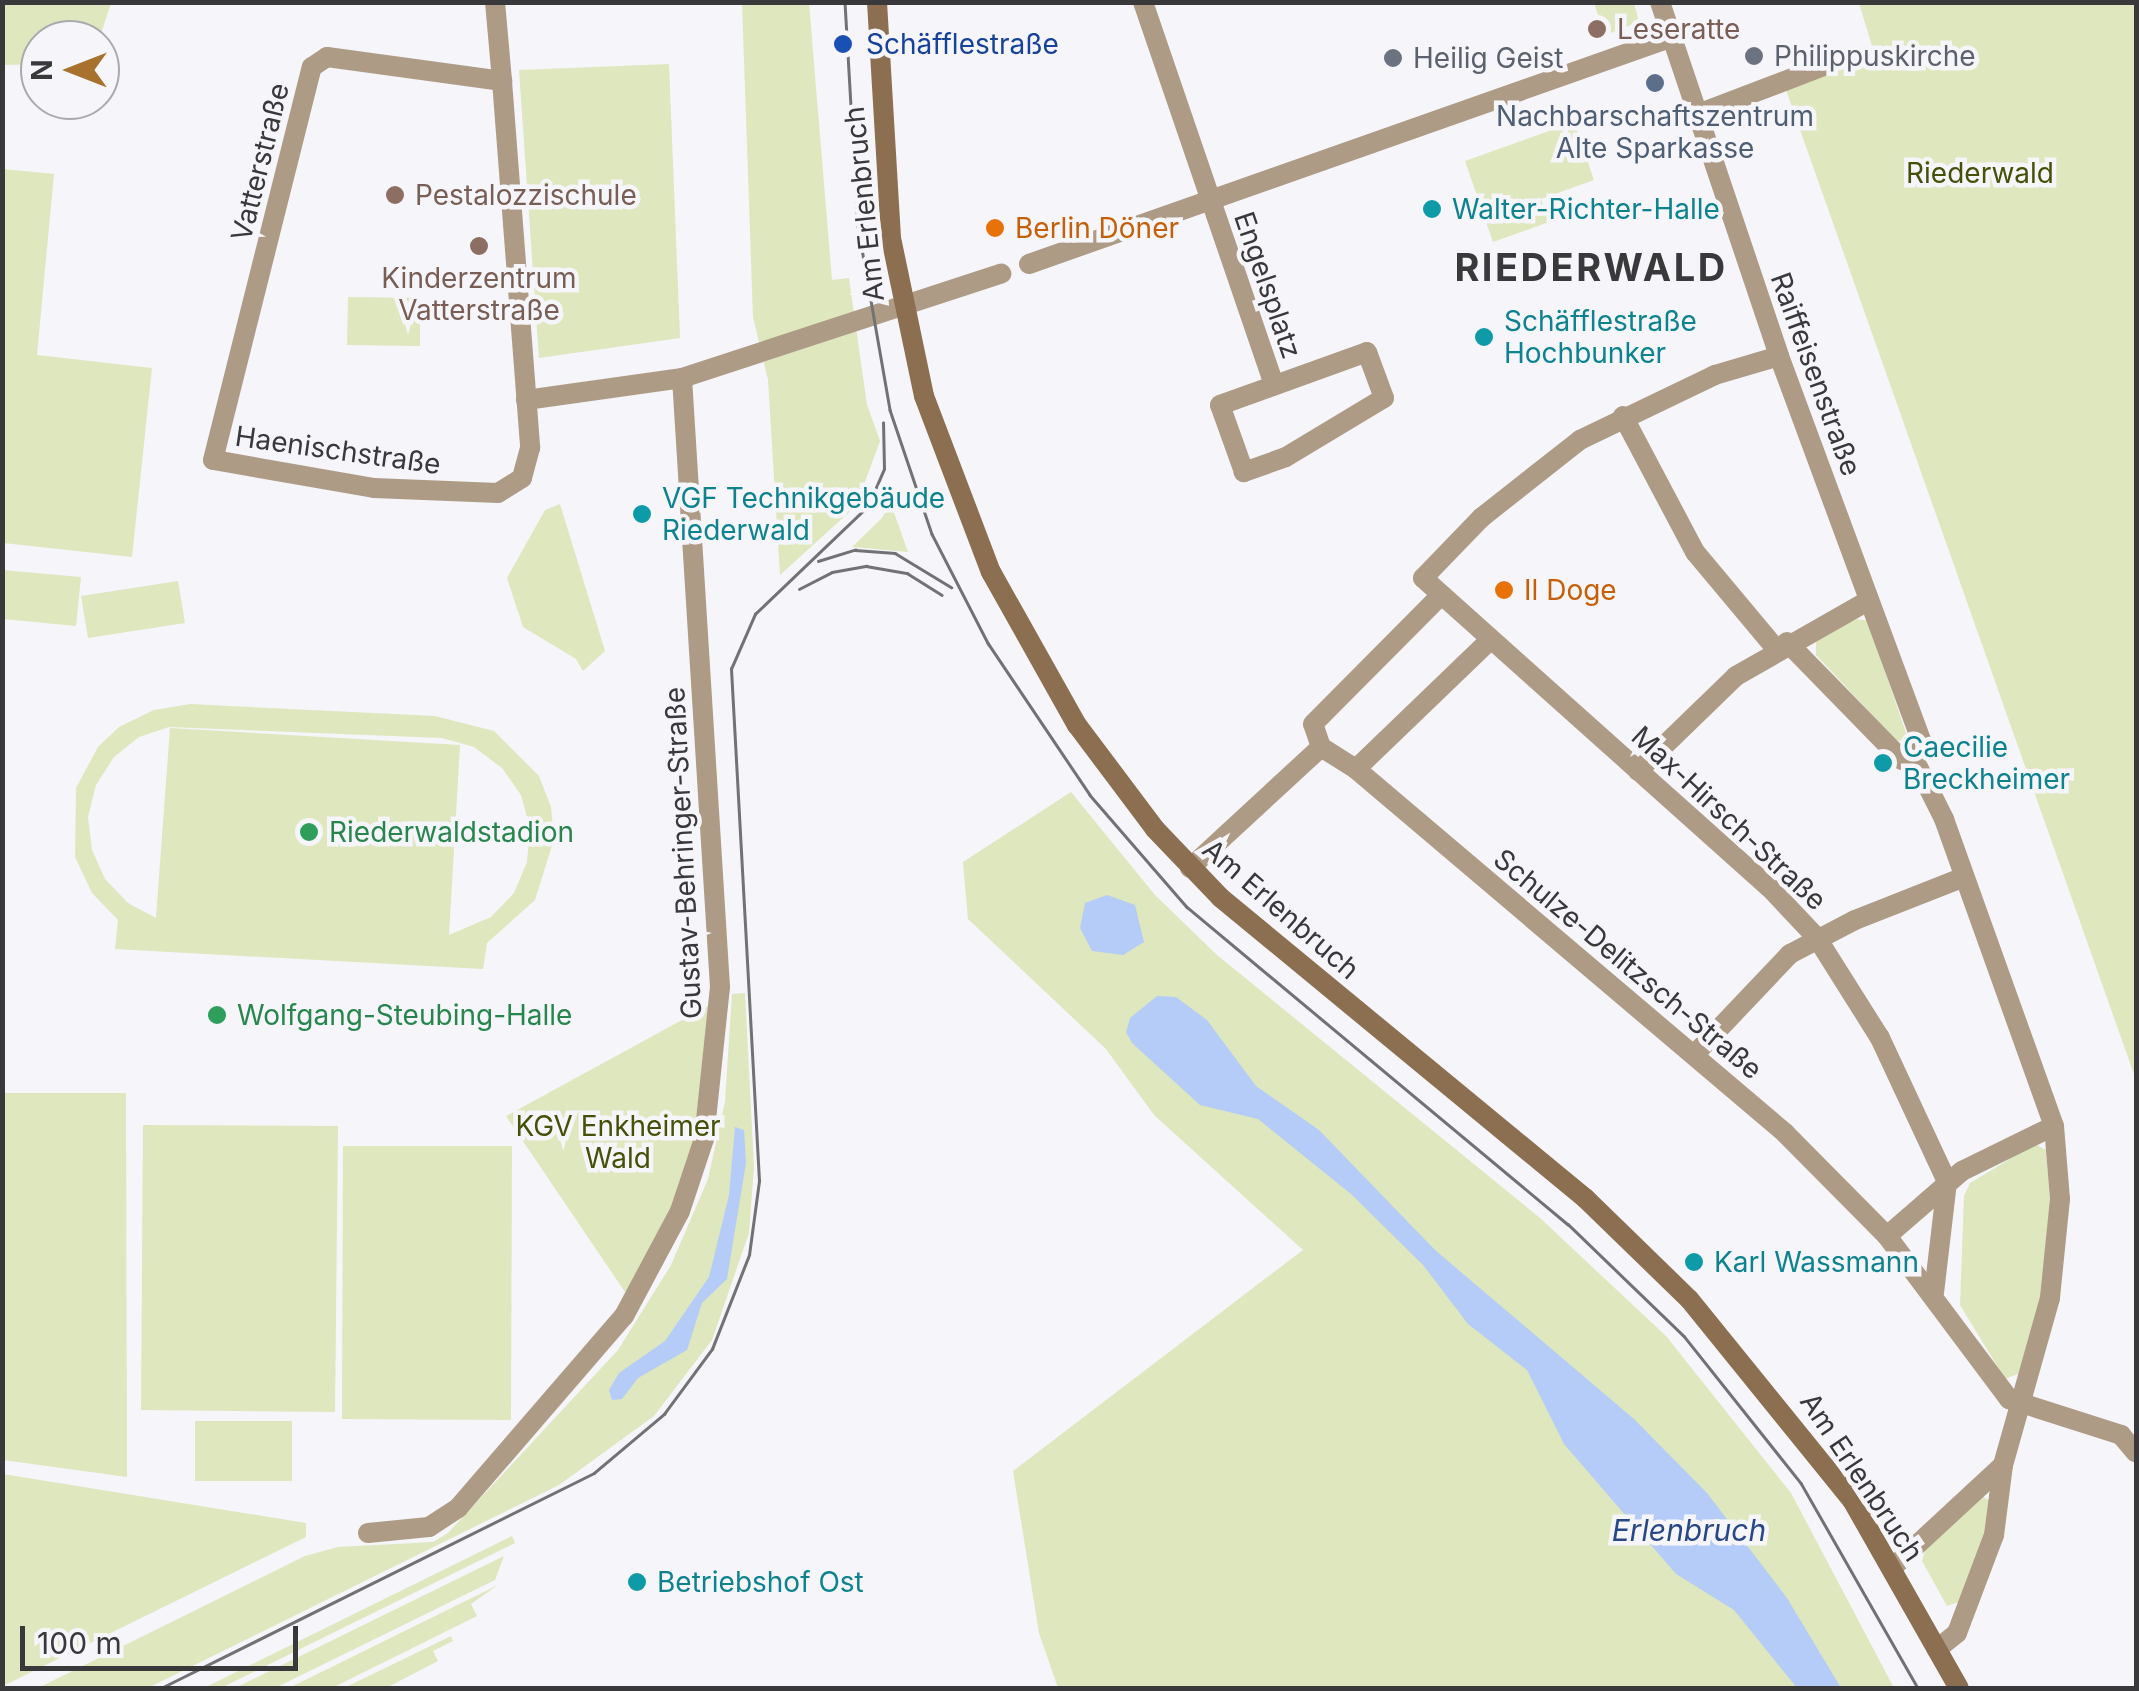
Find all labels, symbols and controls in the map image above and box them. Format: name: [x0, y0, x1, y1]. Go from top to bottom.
place label: Leseratte: [1617, 12, 1740, 46]
marker: Leseratte: [1586, 18, 1608, 40]
north arrow: [20, 20, 120, 120]
place label: Schäfflestraße: [866, 27, 1059, 61]
marker: Schäfflestraße: [830, 31, 856, 57]
place label: Philippuskirche: [1774, 39, 1976, 73]
place label: Heilig Geist: [1413, 41, 1563, 75]
marker: Philippuskirche: [1743, 45, 1765, 67]
marker: Heilig Geist: [1382, 47, 1404, 69]
text: N: [25, 59, 59, 81]
marker: Nachbarschaftszentrum Alte Sparkasse: [1644, 72, 1666, 94]
street label: Vatterstraße: [224, 80, 296, 244]
place label: Nachbarschaftszentrum Alte Sparkasse: [1496, 99, 1814, 165]
street label: Am Erlenbruch: [837, 105, 891, 303]
park label: Riederwald: [1906, 156, 2054, 190]
place label: Pestalozzischule: [415, 178, 637, 212]
marker: Pestalozzischule: [384, 184, 406, 206]
place label: Walter-Richter-Halle: [1452, 192, 1720, 226]
marker: Walter-Richter-Halle: [1421, 198, 1443, 220]
street label: Engelsplatz: [1227, 207, 1309, 363]
place label: Berlin Döner: [1015, 211, 1179, 245]
marker: Berlin Döner: [984, 217, 1006, 239]
marker: Kinderzentrum Vatterstraße: [468, 235, 490, 257]
district label: RIEDERWALD: [1454, 245, 1728, 291]
place label: Kinderzentrum Vatterstraße: [381, 261, 577, 327]
street label: Raiffeisenstraße: [1764, 268, 1868, 480]
place label: Schäfflestraße Hochbunker: [1504, 304, 1697, 370]
marker: Schäfflestraße Hochbunker: [1473, 326, 1495, 348]
street label: Haenischstraße: [233, 419, 443, 481]
place label: VGF Technikgebäude Riederwald: [662, 481, 945, 547]
marker: VGF Technikgebäude Riederwald: [631, 503, 653, 525]
place label: Il Doge: [1524, 573, 1617, 607]
marker: Il Doge: [1493, 579, 1515, 601]
street label: Gustav-Behringer-Straße: [658, 686, 708, 1020]
street label: Max-Hirsch-Straße: [1625, 719, 1833, 917]
place label: Caecilie Breckheimer: [1903, 730, 2070, 796]
marker: Caecilie Breckheimer: [1872, 752, 1894, 774]
place label: Riederwaldstadion: [329, 815, 574, 849]
marker: Riederwaldstadion: [298, 821, 320, 843]
street label: Am Erlenbruch: [1196, 832, 1366, 986]
street label: Schulze-Delitzsch-Straße: [1487, 842, 1769, 1086]
place label: Wolfgang-Steubing-Halle: [237, 998, 572, 1032]
marker: Wolfgang-Steubing-Halle: [206, 1004, 228, 1026]
park label: KGV Enkheimer Wald: [515, 1109, 721, 1175]
place label: Karl Wassmann: [1714, 1245, 1919, 1279]
marker: Karl Wassmann: [1683, 1251, 1705, 1273]
street label: Am Erlenbruch: [1793, 1386, 1931, 1568]
water label: Erlenbruch: [1612, 1512, 1766, 1548]
place label: Betriebshof Ost: [657, 1565, 864, 1599]
marker: Betriebshof Ost: [626, 1571, 648, 1593]
scale bar: [25, 1606, 302, 1668]
text: 100 m: [37, 1625, 122, 1661]

